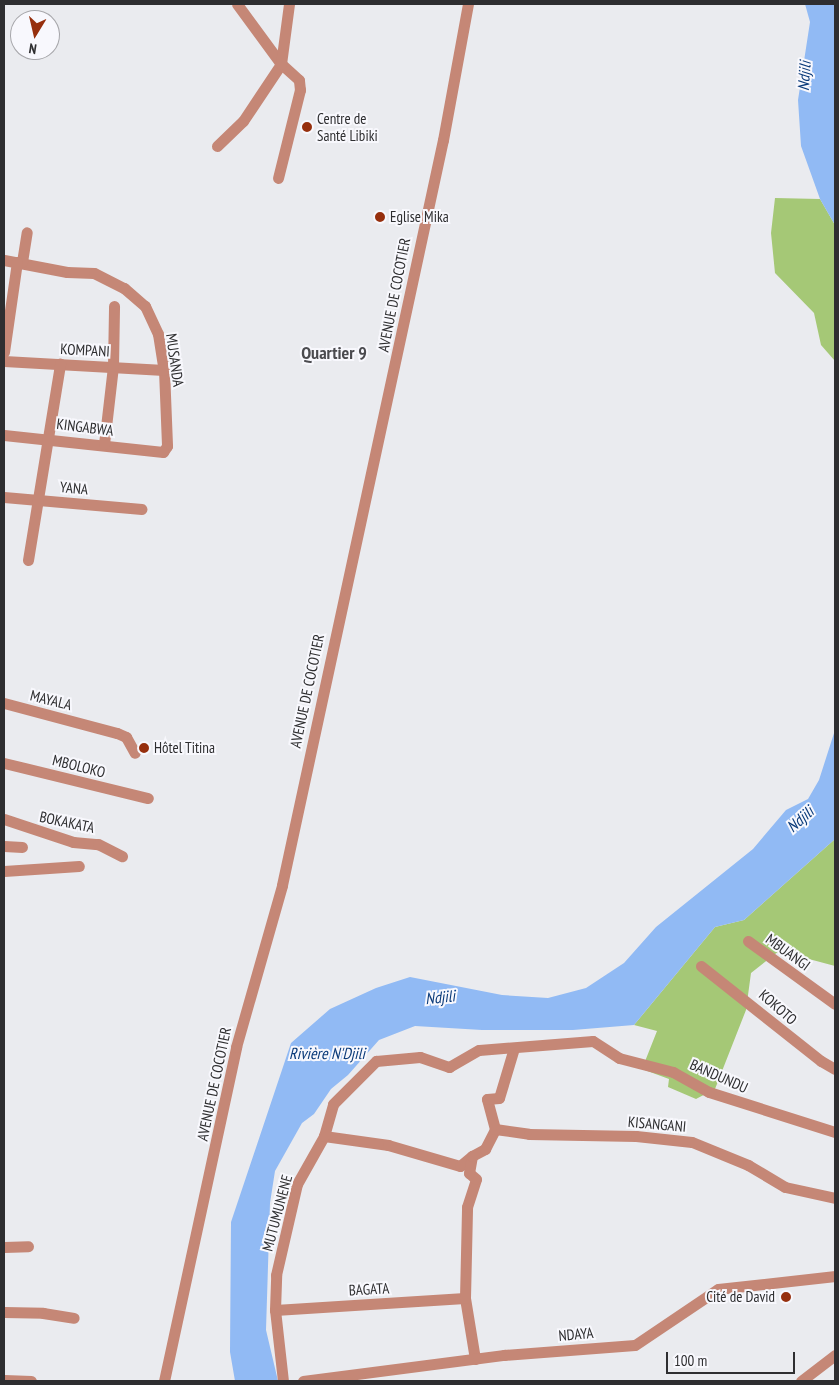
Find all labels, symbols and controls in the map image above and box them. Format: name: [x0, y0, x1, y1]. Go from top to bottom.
north arrow: [10, 10, 60, 60]
text: N: [28, 39, 38, 58]
water label: Ndjili: [793, 61, 815, 91]
place label: Centre de Santé Libiki: [317, 109, 378, 144]
marker: Centre de Santé Libiki: [301, 121, 313, 133]
place label: Eglise Mika: [390, 208, 449, 226]
marker: Eglise Mika: [374, 211, 386, 223]
street label: AVENUE DE COCOTIER: [374, 236, 414, 354]
street label: MUSANDA: [162, 332, 188, 388]
street label: KOMPANI: [60, 340, 110, 360]
district label: Quartier 9: [301, 342, 367, 364]
street label: KINGABWA: [55, 415, 115, 439]
street label: YANA: [59, 478, 89, 498]
street label: AVENUE DE COCOTIER: [286, 633, 328, 749]
street label: MAYALA: [28, 686, 74, 714]
place label: Hôtel Titina: [154, 739, 215, 757]
marker: Hôtel Titina: [138, 742, 150, 754]
street label: MBOLOKO: [51, 751, 107, 781]
water label: Ndjili: [783, 802, 817, 836]
street label: BOKAKATA: [38, 807, 96, 837]
street label: MBUANGI: [762, 930, 814, 974]
water label: Ndjili: [424, 986, 456, 1008]
street label: KOKOTO: [755, 986, 801, 1028]
street label: AVENUE DE COCOTIER: [193, 1026, 235, 1142]
water label: Rivière N'Djili: [289, 1043, 365, 1063]
street label: BANDUNDU: [687, 1055, 751, 1097]
street label: KISANGANI: [627, 1112, 687, 1136]
street label: MUTUMUNENE: [258, 1173, 296, 1253]
street label: BAGATA: [348, 1279, 390, 1299]
place label: Cité de David: [706, 1288, 775, 1306]
marker: Cité de David: [779, 1290, 793, 1304]
street label: NDAYA: [558, 1324, 594, 1344]
scale bar: [669, 1342, 798, 1374]
text: 100 m: [674, 1351, 707, 1370]

